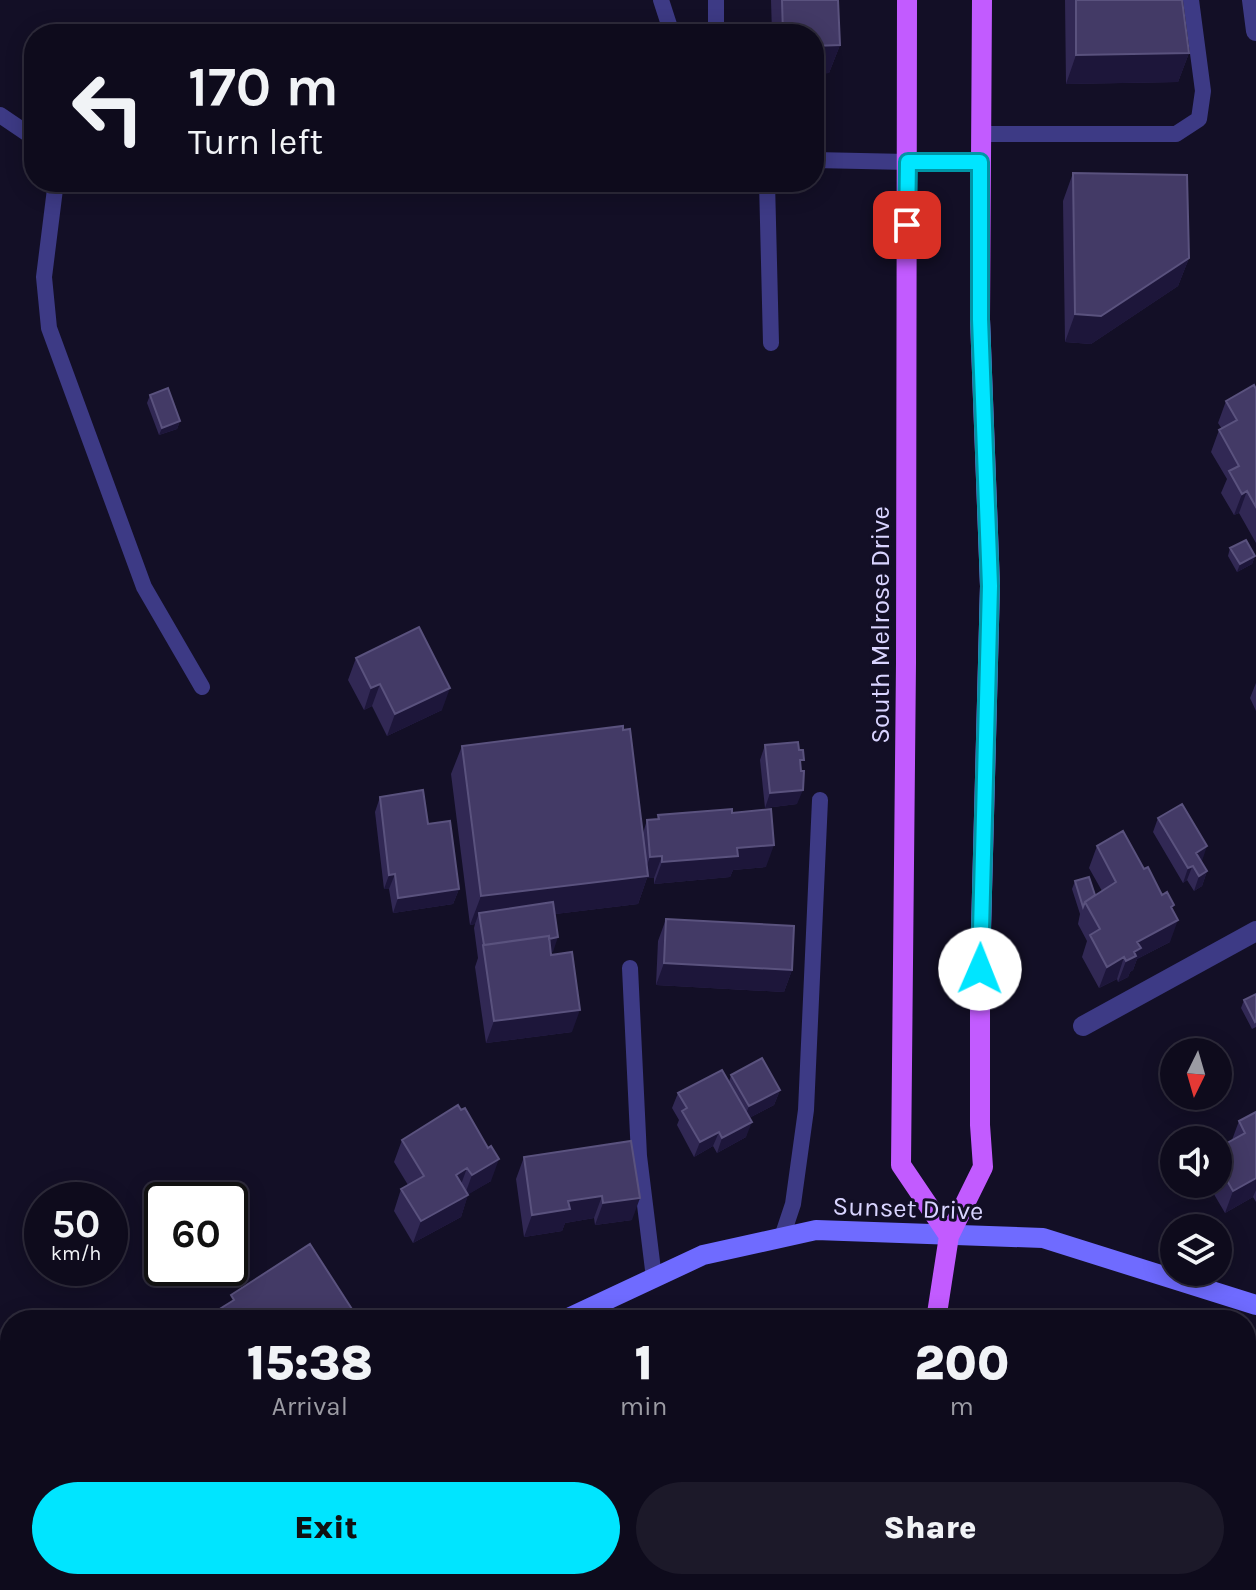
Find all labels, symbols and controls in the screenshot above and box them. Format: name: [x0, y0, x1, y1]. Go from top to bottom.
text: 170 m: [188, 54, 339, 119]
icon: left: [56, 56, 160, 160]
text: Turn left: [188, 121, 323, 163]
pin: [873, 191, 941, 259]
icon: arrive: [885, 203, 929, 247]
street label: South Melrose Drive: [865, 506, 896, 744]
position arrow: [938, 927, 1022, 1011]
north arrow: [1160, 1038, 1232, 1110]
map controls: [1160, 1038, 1232, 1286]
button: sound: [1160, 1126, 1232, 1198]
speed limit sign: 60: [144, 1182, 248, 1286]
street label: Sunset Drive: [832, 1190, 984, 1227]
text: 50: [52, 1200, 100, 1247]
button: layers: [1160, 1214, 1232, 1286]
text: km/h: [51, 1242, 101, 1265]
text: 15:38: [247, 1335, 373, 1391]
text: 1: [634, 1335, 653, 1391]
text: 200: [914, 1335, 1009, 1391]
text: Arrival: [272, 1391, 348, 1422]
text: min: [620, 1391, 667, 1422]
text: m: [950, 1391, 974, 1422]
button: Exit: [32, 1482, 620, 1574]
button: Share: [636, 1482, 1224, 1574]

